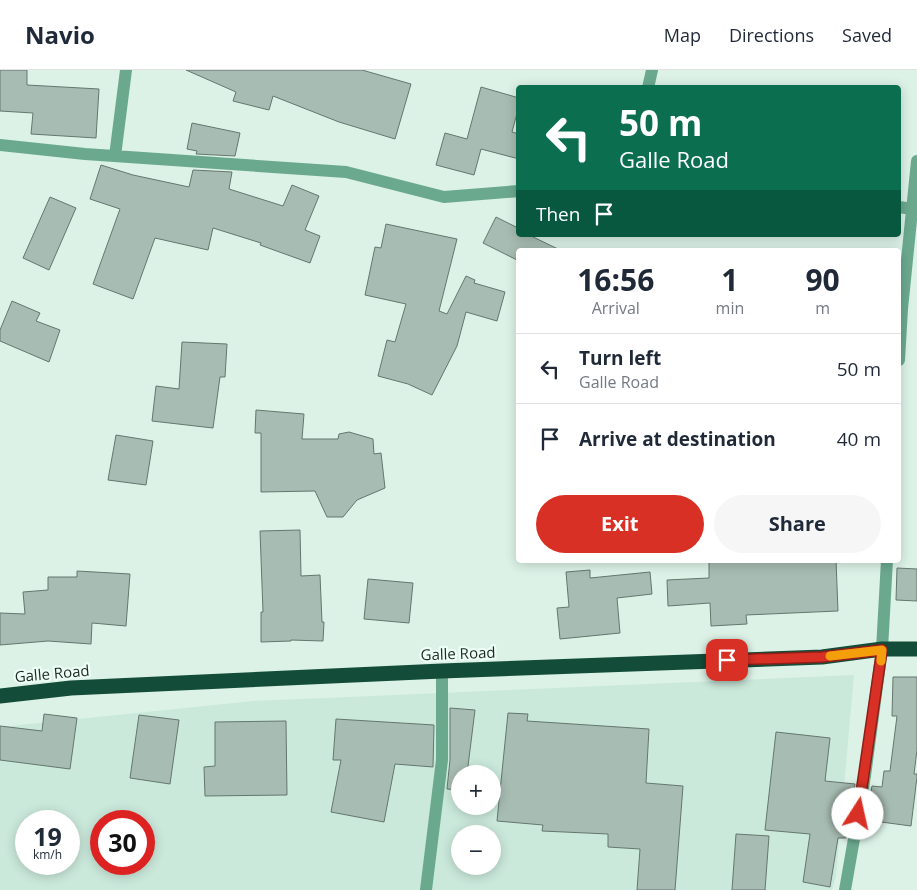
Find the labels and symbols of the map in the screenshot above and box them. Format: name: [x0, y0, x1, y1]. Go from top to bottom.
pin: [706, 639, 748, 681]
street label: Galle Road: [420, 642, 496, 664]
street label: Galle Road: [14, 660, 90, 686]
position arrow: [831, 787, 883, 839]
speed limit sign: 30: [90, 810, 155, 875]

